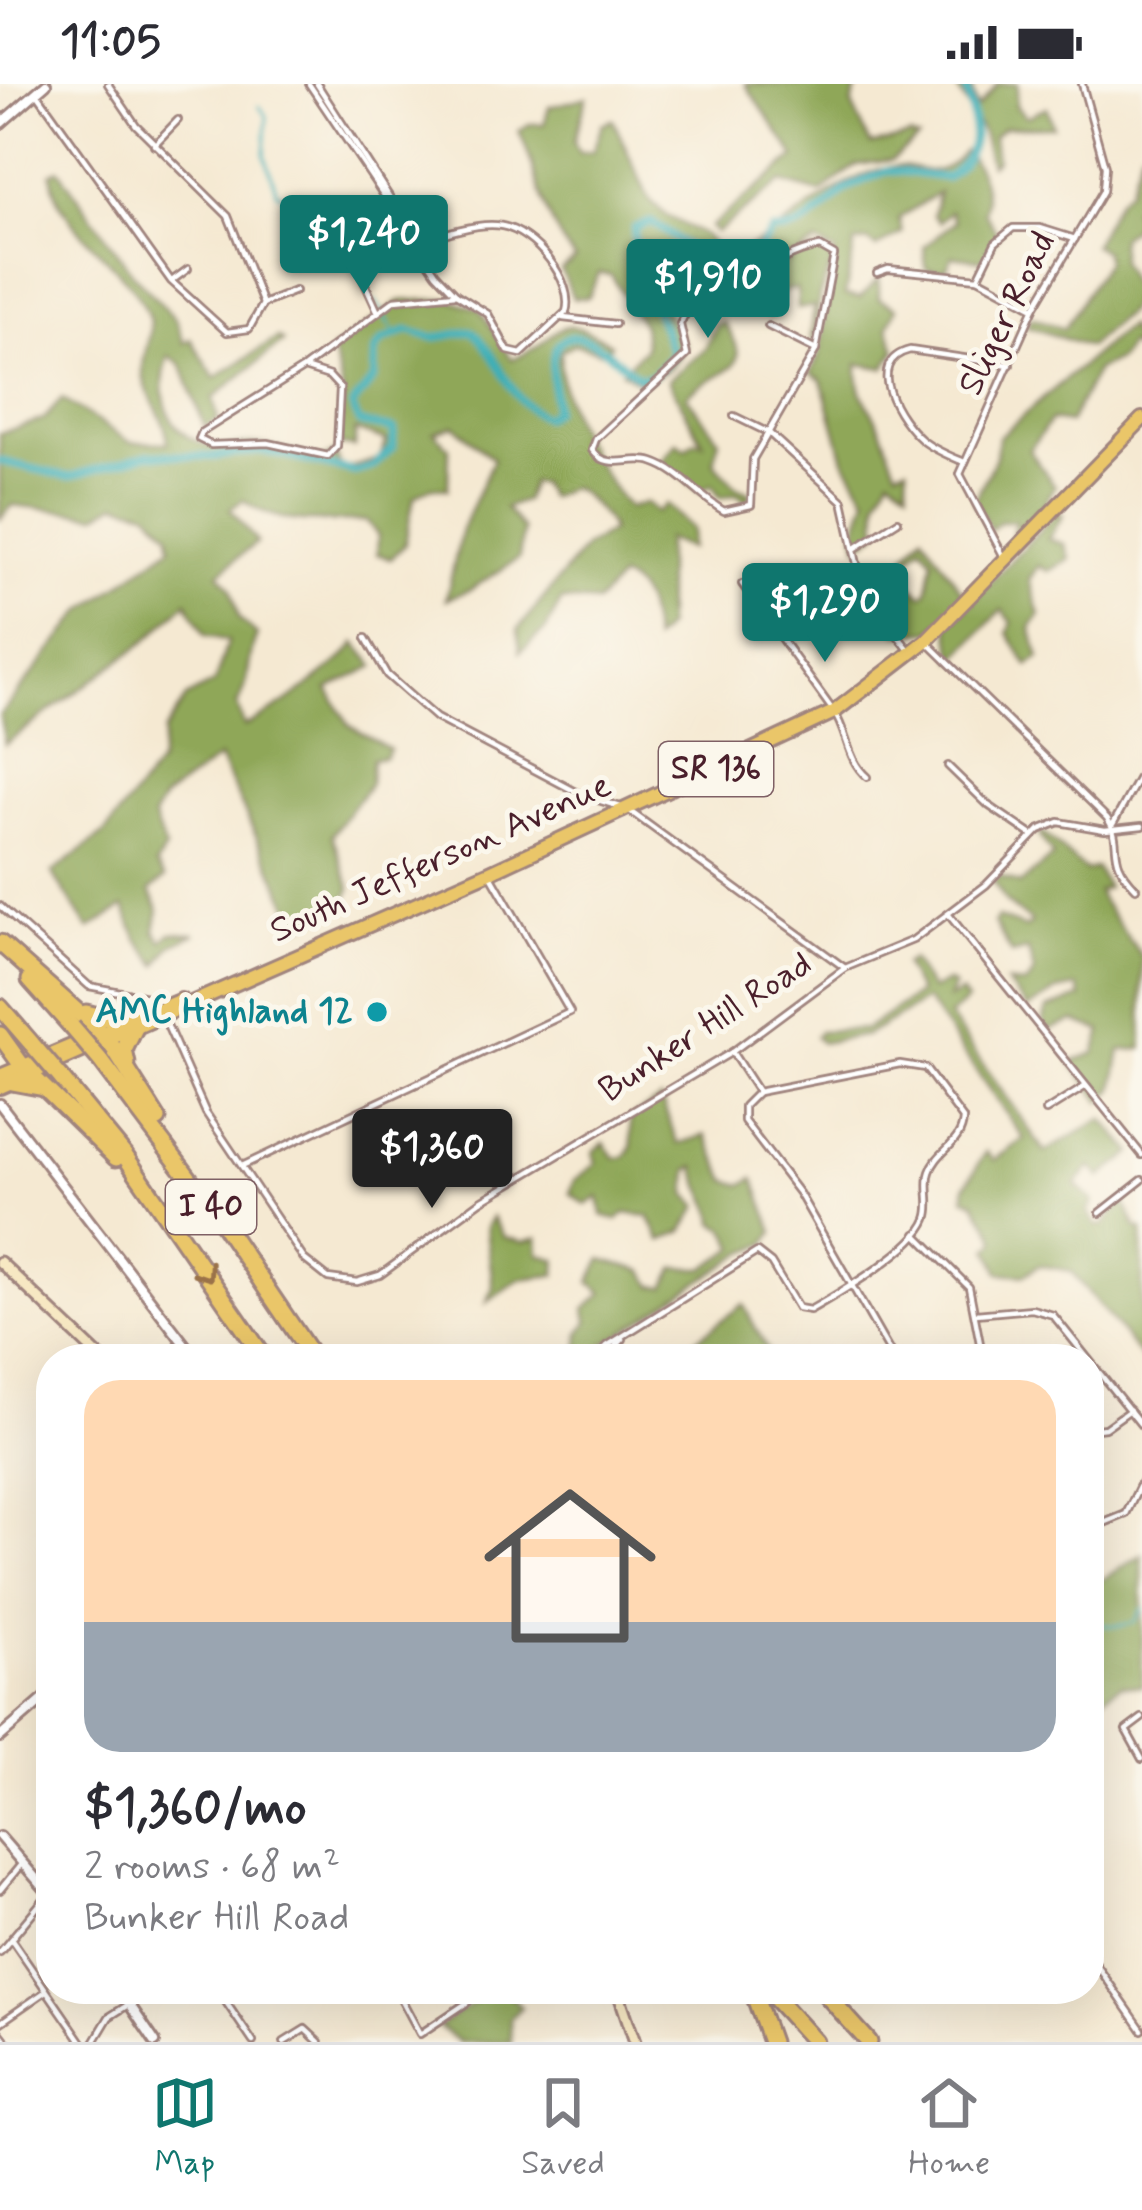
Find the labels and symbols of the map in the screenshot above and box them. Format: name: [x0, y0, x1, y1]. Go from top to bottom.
pin: $1,240: [266, 195, 462, 297]
street label: Sliger Road: [948, 224, 1068, 404]
pin: $1,910: [610, 239, 806, 341]
pin: $1,290: [727, 563, 923, 665]
road number: SR 136: [659, 742, 773, 796]
street label: South Jefferson Avenue: [263, 763, 619, 955]
street label: Bunker Hill Road: [590, 942, 822, 1114]
place label: AMC Highland 12: [95, 989, 353, 1036]
marker: AMC Highland 12: [364, 999, 390, 1025]
pin: $1,360: [334, 1109, 530, 1211]
road number: I 40: [166, 1180, 256, 1234]
one-way arrow: [192, 1259, 214, 1281]

